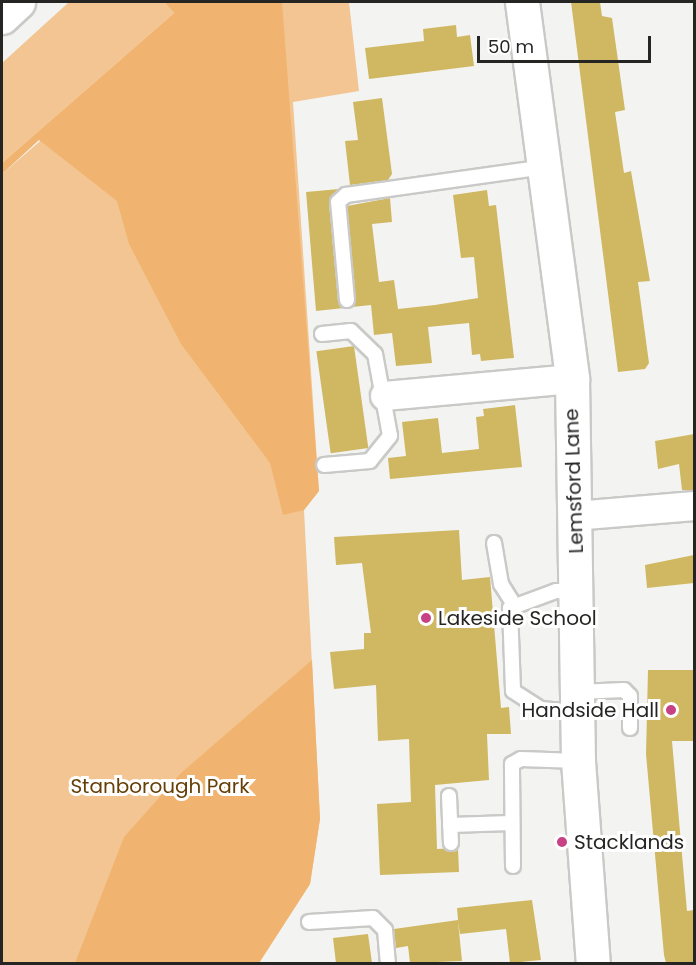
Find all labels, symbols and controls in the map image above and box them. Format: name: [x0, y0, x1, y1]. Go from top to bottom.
scale bar: [480, 24, 654, 62]
text: 50 m: [488, 34, 534, 59]
street label: Lemsford Lane: [559, 408, 589, 554]
place label: Lakeside School: [438, 606, 597, 630]
marker: Lakeside School: [419, 611, 433, 625]
place label: Handside Hall: [522, 698, 659, 722]
marker: Handside Hall: [664, 703, 678, 717]
park label: Stanborough Park: [70, 774, 250, 798]
place label: Stacklands: [574, 830, 684, 854]
marker: Stacklands: [555, 835, 569, 849]

